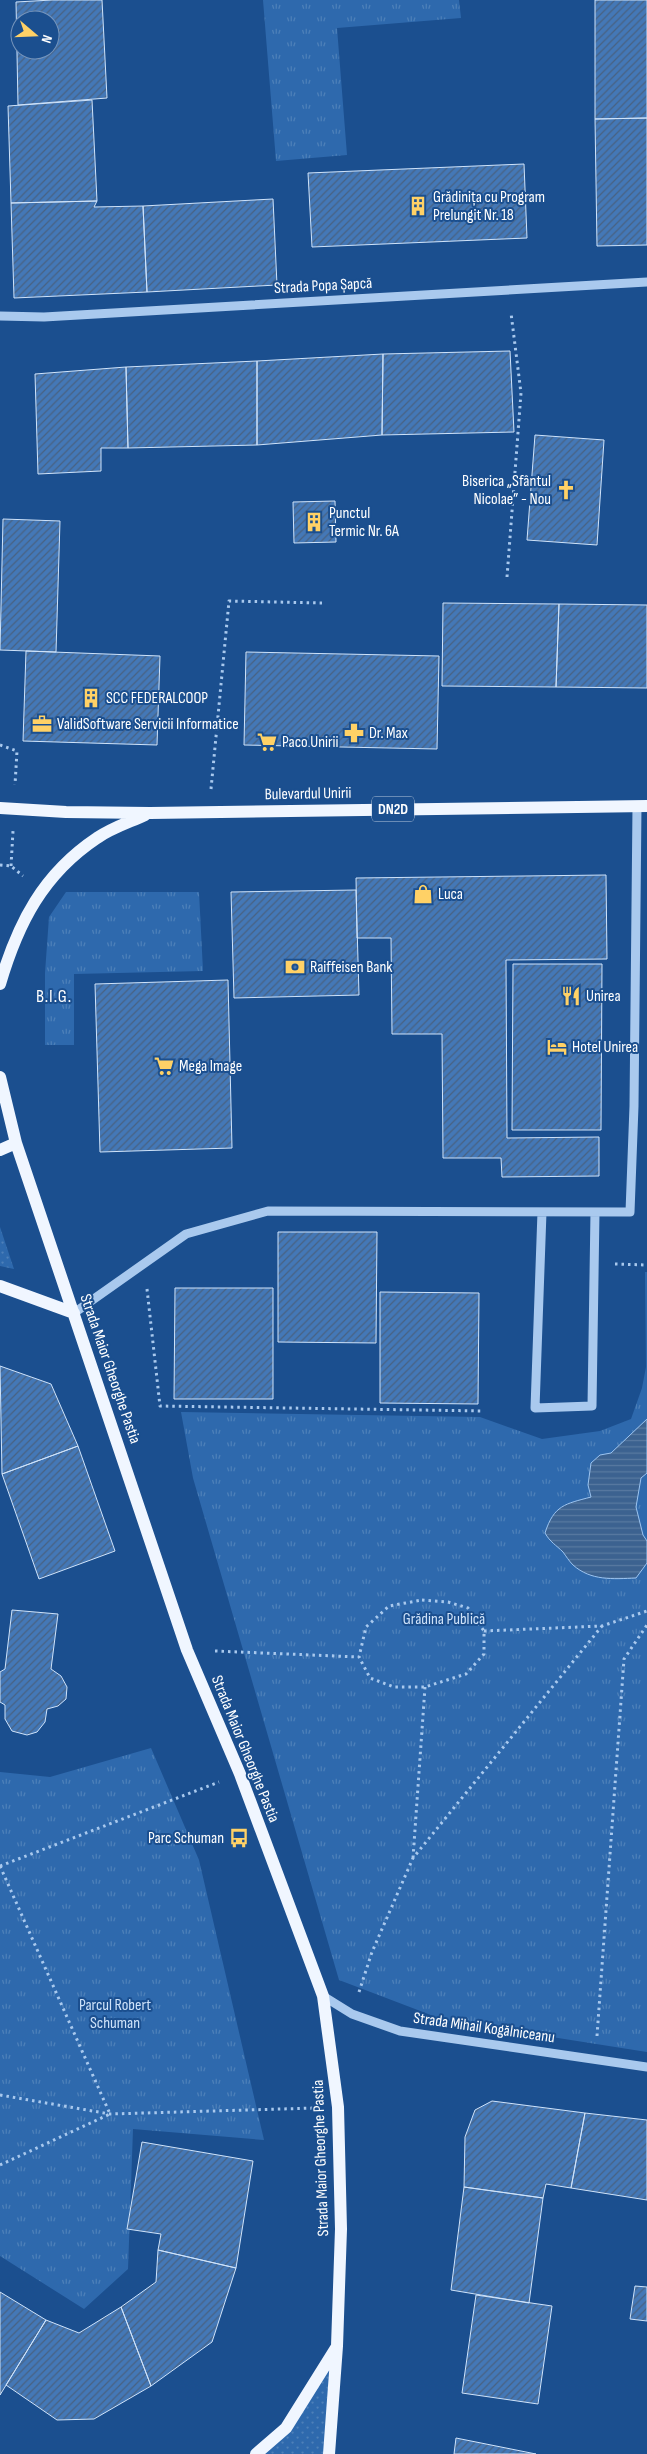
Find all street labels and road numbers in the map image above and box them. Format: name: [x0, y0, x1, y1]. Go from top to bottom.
street label: Strada Popa Șapcă: [273, 274, 373, 298]
street label: Bulevardul Unirii: [264, 784, 352, 804]
road number: DN2D: [372, 796, 414, 822]
street label: Strada Maior Gheorghe Pastia: [75, 1292, 145, 1446]
street label: Strada Maior Gheorghe Pastia: [207, 1673, 283, 1825]
street label: Strada Mihail Kogălniceanu: [412, 2009, 556, 2047]
street label: Strada Maior Gheorghe Pastia: [309, 2079, 333, 2237]

